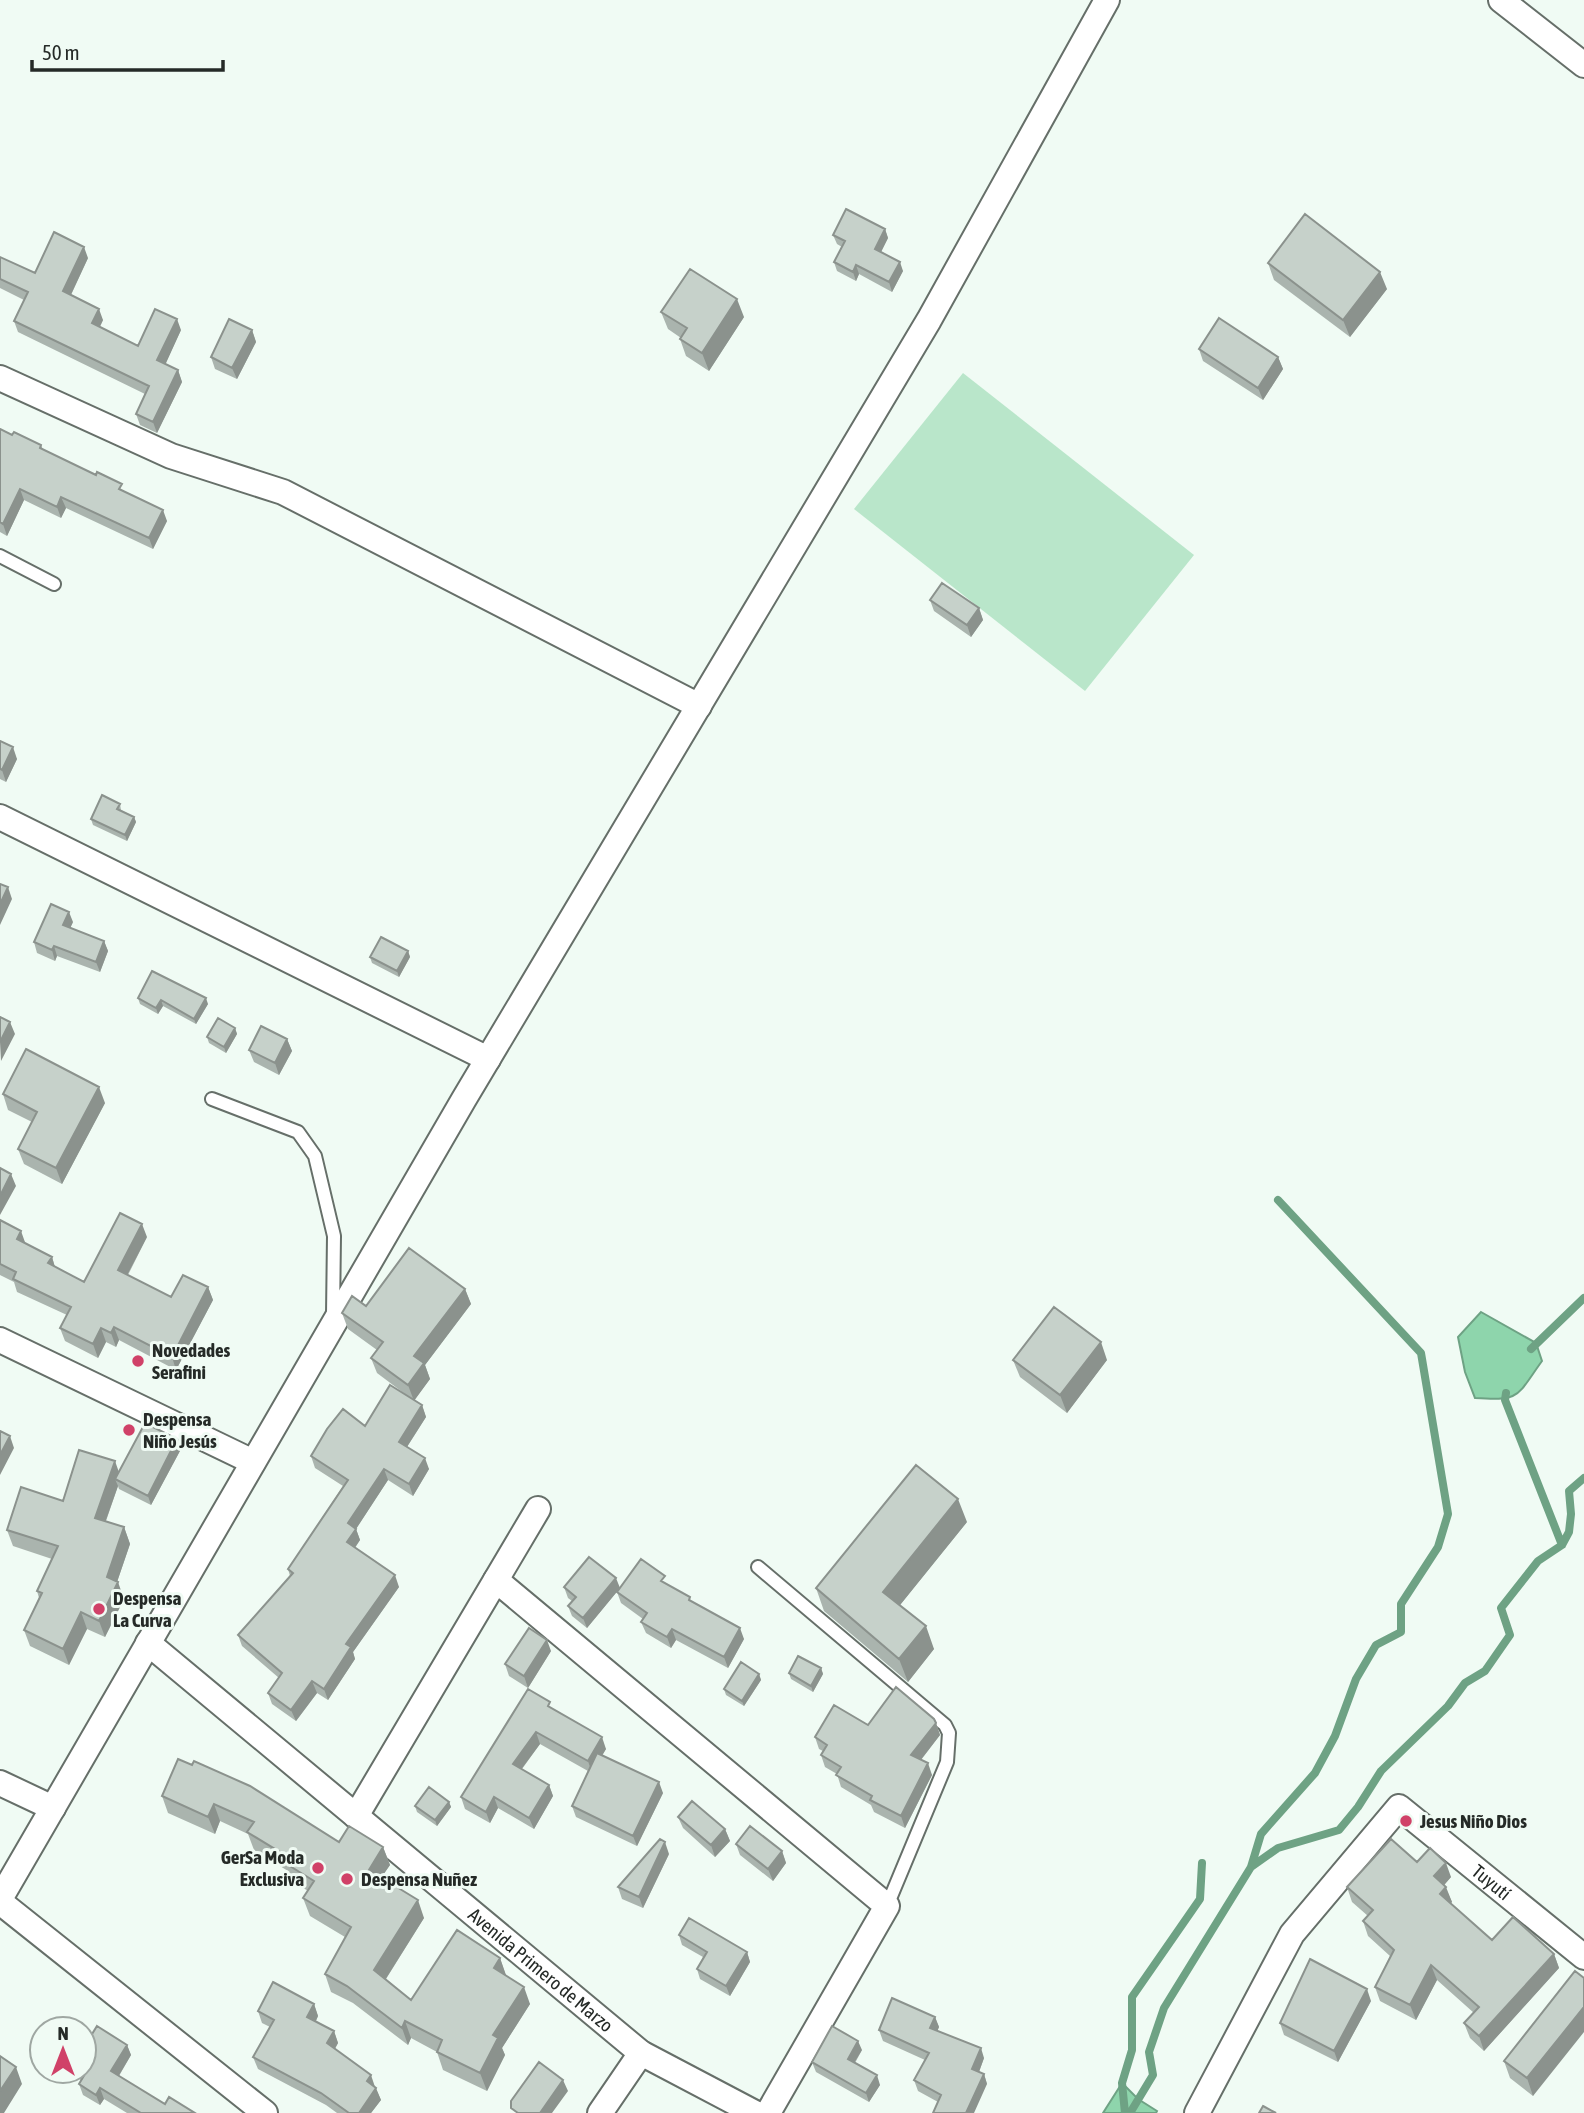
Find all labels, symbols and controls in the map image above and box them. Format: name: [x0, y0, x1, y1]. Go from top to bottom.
scale bar: [32, 28, 222, 72]
text: 50 m: [42, 40, 80, 64]
place label: Novedades Serafini: [152, 1339, 231, 1383]
marker: Novedades Serafini: [130, 1353, 146, 1369]
place label: Despensa Niño Jesús: [143, 1408, 217, 1452]
marker: Despensa Niño Jesús: [121, 1422, 137, 1438]
place label: Despensa La Curva: [113, 1587, 182, 1631]
marker: Despensa La Curva: [91, 1601, 107, 1617]
place label: Jesus Niño Dios: [1419, 1810, 1527, 1832]
marker: Jesus Niño Dios: [1398, 1813, 1414, 1829]
place label: GerSa Moda Exclusiva: [221, 1846, 304, 1890]
marker: GerSa Moda Exclusiva: [310, 1860, 326, 1876]
street label: Tuyutí: [1468, 1860, 1515, 1904]
place label: Despensa Nuñez: [361, 1868, 477, 1890]
marker: Despensa Nuñez: [339, 1871, 355, 1887]
street label: Avenida Primero de Marzo: [464, 1903, 618, 2036]
north arrow: [28, 2015, 98, 2085]
text: N: [57, 2022, 69, 2044]

